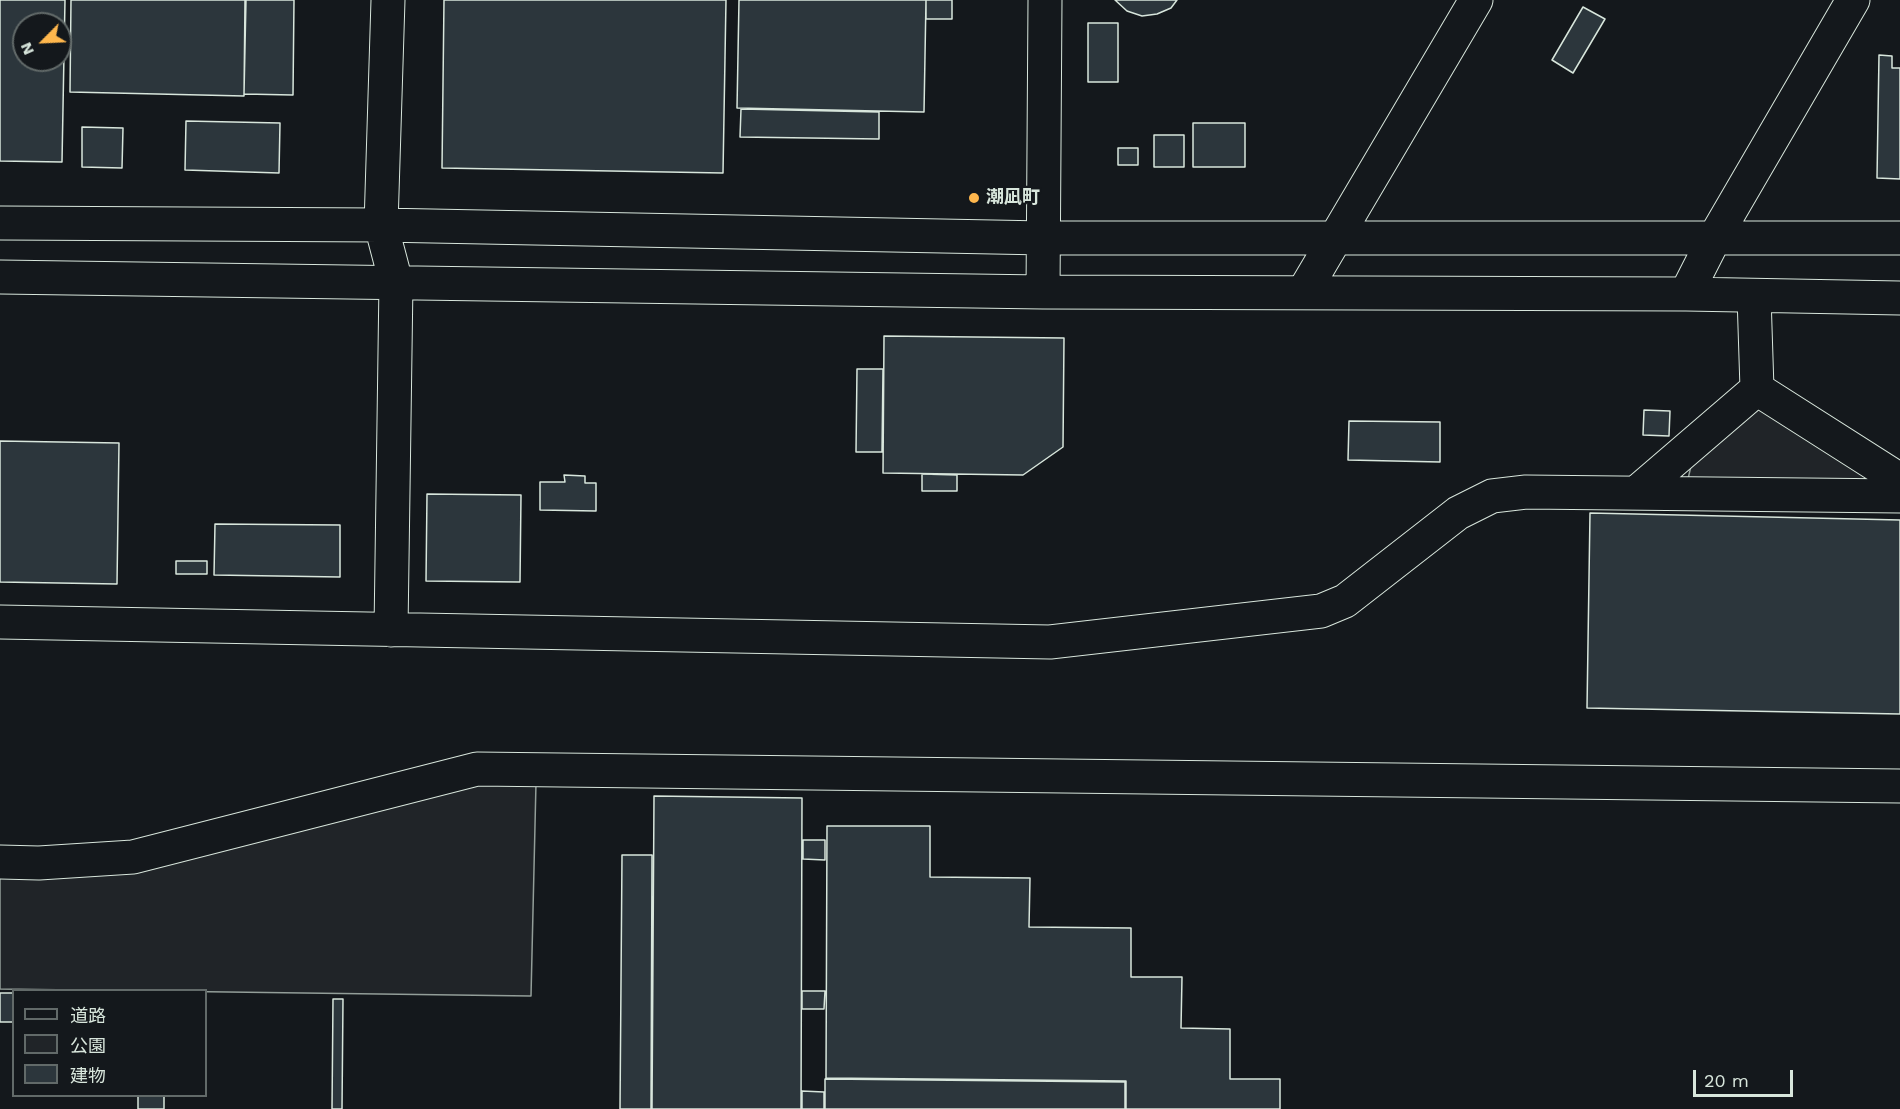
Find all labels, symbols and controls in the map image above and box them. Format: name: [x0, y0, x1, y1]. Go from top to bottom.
north arrow: [12, 12, 72, 72]
text: N: [16, 39, 38, 58]
place label: 潮凪町: [986, 187, 1040, 209]
marker: 潮凪町: [967, 191, 981, 205]
legend: [12, 989, 207, 1097]
text: 道路: [70, 1005, 106, 1026]
text: 公園: [70, 1035, 106, 1056]
scale bar: [1696, 1058, 1796, 1096]
text: 建物: [70, 1065, 106, 1086]
text: 20 m: [1704, 1070, 1749, 1091]

